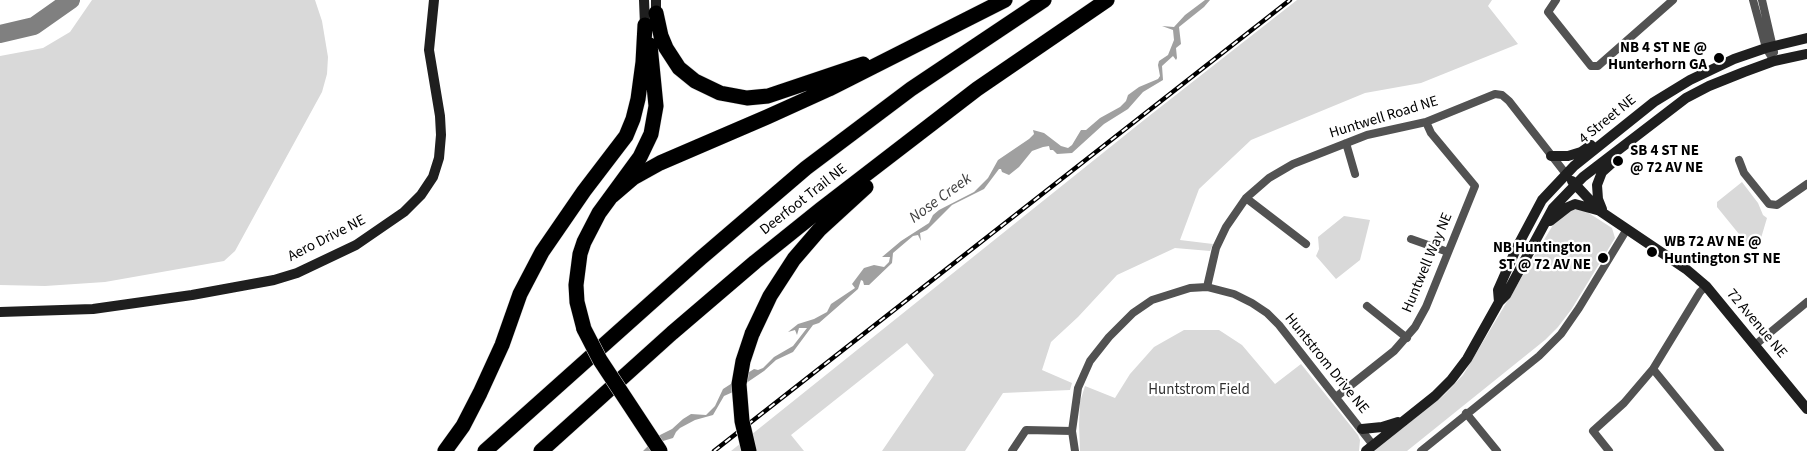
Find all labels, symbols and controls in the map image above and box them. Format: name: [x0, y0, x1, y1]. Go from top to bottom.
place label: NB 4 ST NE @ Hunterhorn GA: [1608, 40, 1707, 75]
marker: NB 4 ST NE @ Hunterhorn GA: [1712, 51, 1726, 65]
street label: 4 Street NE: [1576, 91, 1640, 149]
street label: Huntwell Road NE: [1327, 93, 1441, 143]
place label: SB 4 ST NE @ 72 AV NE: [1630, 143, 1703, 178]
marker: SB 4 ST NE @ 72 AV NE: [1611, 154, 1625, 168]
street label: Deerfoot Trail NE: [757, 160, 851, 240]
water label: Nose Creek: [906, 170, 976, 228]
street label: Huntwell Way NE: [1399, 210, 1457, 316]
street label: Aero Drive NE: [285, 212, 369, 266]
place label: WB 72 AV NE @ Huntington ST NE: [1664, 234, 1781, 269]
place label: NB Huntington ST @ 72 AV NE: [1493, 240, 1591, 275]
marker: WB 72 AV NE @ Huntington ST NE: [1645, 245, 1659, 259]
marker: NB Huntington ST @ 72 AV NE: [1596, 251, 1610, 265]
street label: 72 Avenue NE: [1722, 286, 1790, 362]
street label: Huntstrom Drive NE: [1280, 310, 1372, 418]
park label: Huntstrom Field: [1148, 382, 1250, 400]

